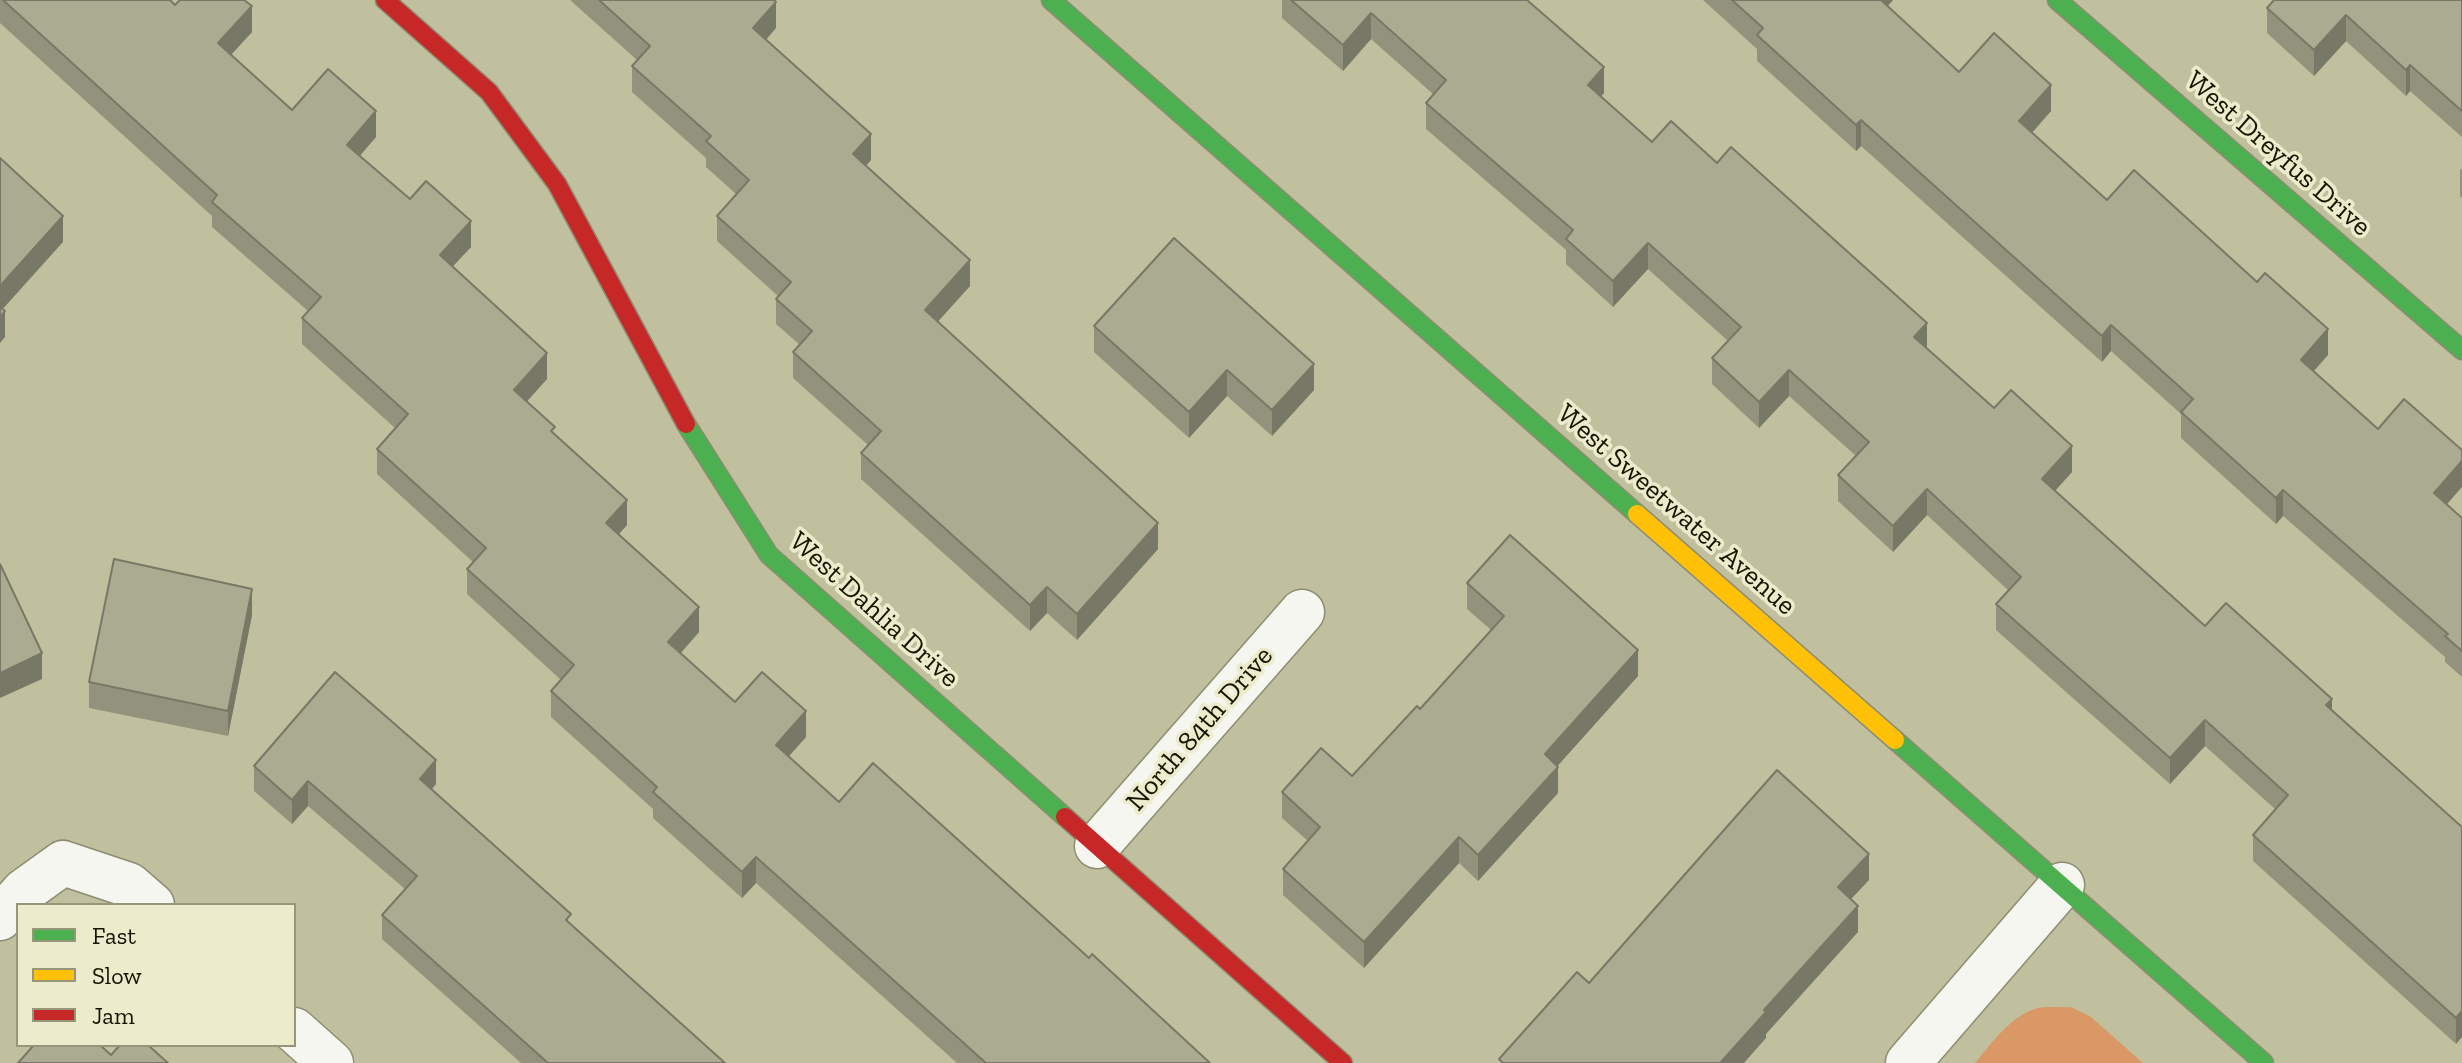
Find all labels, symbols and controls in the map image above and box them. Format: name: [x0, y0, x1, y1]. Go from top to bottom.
street label: West Dreyfus Drive: [2178, 64, 2378, 244]
street label: West Sweetwater Avenue: [1550, 397, 1802, 623]
street label: West Dahlia Drive: [782, 525, 966, 695]
street label: North 84th Drive: [1119, 640, 1281, 818]
legend: [16, 903, 296, 1047]
text: Fast: [92, 921, 136, 950]
text: Slow: [92, 961, 142, 990]
text: Jam: [92, 1001, 135, 1030]

